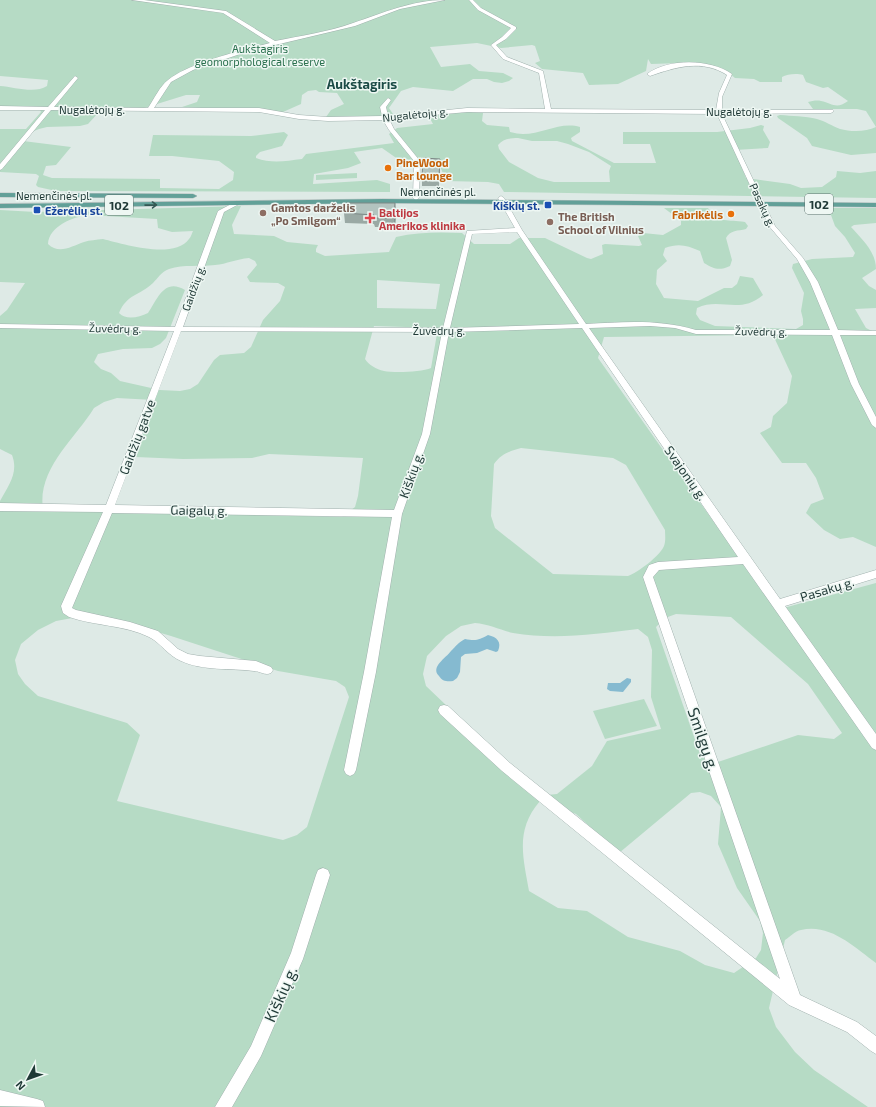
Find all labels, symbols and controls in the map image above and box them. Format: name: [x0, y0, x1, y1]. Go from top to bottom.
park label: Aukštagiris geomorphological reserve: [195, 42, 325, 68]
district label: Aukštagiris: [327, 76, 397, 92]
street label: Nugalėtojų g.: [59, 103, 125, 117]
street label: Nugalėtojų g.: [382, 104, 449, 125]
street label: Nugalėtojų g.: [706, 105, 772, 119]
place label: PineWood Bar lounge: [396, 156, 452, 182]
marker: PineWood Bar lounge: [383, 163, 393, 173]
street label: Pasakų g.: [747, 181, 779, 229]
street label: Nemenčinės pl.: [400, 185, 476, 198]
street label: Nemenčinės pl.: [16, 189, 92, 202]
road number: 102: [805, 194, 833, 214]
road number: 102: [105, 195, 133, 215]
place label: Kiškių st.: [493, 199, 540, 212]
marker: Kiškių st.: [543, 200, 553, 210]
one-way arrow: [144, 201, 157, 209]
place label: Gamtos darželis „Po Smilgom“: [271, 201, 355, 227]
place label: Ežerėlių st.: [45, 204, 103, 217]
marker: Ežerėlių st.: [32, 205, 42, 215]
place label: Baltijos Amerikos klinika: [379, 206, 465, 232]
marker: Gamtos darželis „Po Smilgom“: [258, 208, 268, 218]
place label: Fabrikėlis: [672, 208, 723, 221]
marker: Fabrikėlis: [726, 209, 736, 219]
place label: The British School of Vilnius: [558, 210, 644, 236]
marker: Baltijos Amerikos klinika: [364, 212, 376, 224]
marker: The British School of Vilnius: [545, 217, 555, 227]
street label: Gaidžių g.: [179, 263, 207, 313]
street label: Žuvėdrų g.: [89, 321, 141, 335]
street label: Žuvėdrų g.: [413, 324, 465, 337]
street label: Žuvėdrų g.: [735, 324, 787, 338]
street label: Gaidžių gatve: [115, 397, 159, 477]
street label: Svajonių g.: [661, 443, 711, 503]
street label: Kiškių g.: [395, 450, 427, 500]
street label: Gaigalų g.: [170, 502, 228, 518]
street label: Pasakų g.: [798, 573, 856, 605]
street label: Smilgų g.: [684, 705, 724, 773]
street label: Kiškių g.: [259, 963, 301, 1025]
north arrow: [8, 1059, 48, 1099]
text: N: [13, 1079, 28, 1093]

